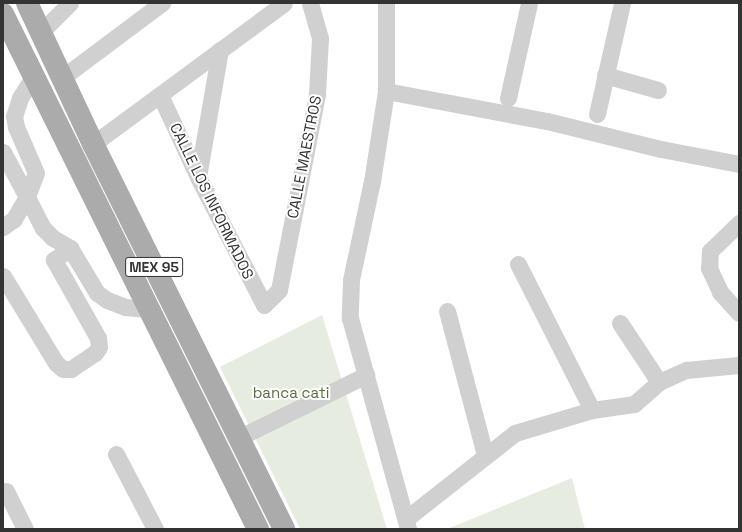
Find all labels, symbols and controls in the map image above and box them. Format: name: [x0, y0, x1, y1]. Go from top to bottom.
street label: CALLE MAESTROS: [283, 94, 325, 220]
street label: CALLE LOS INFORMADOS: [166, 120, 258, 282]
road number: MEX 95: [125, 255, 183, 279]
park label: banca cati: [253, 384, 329, 402]

